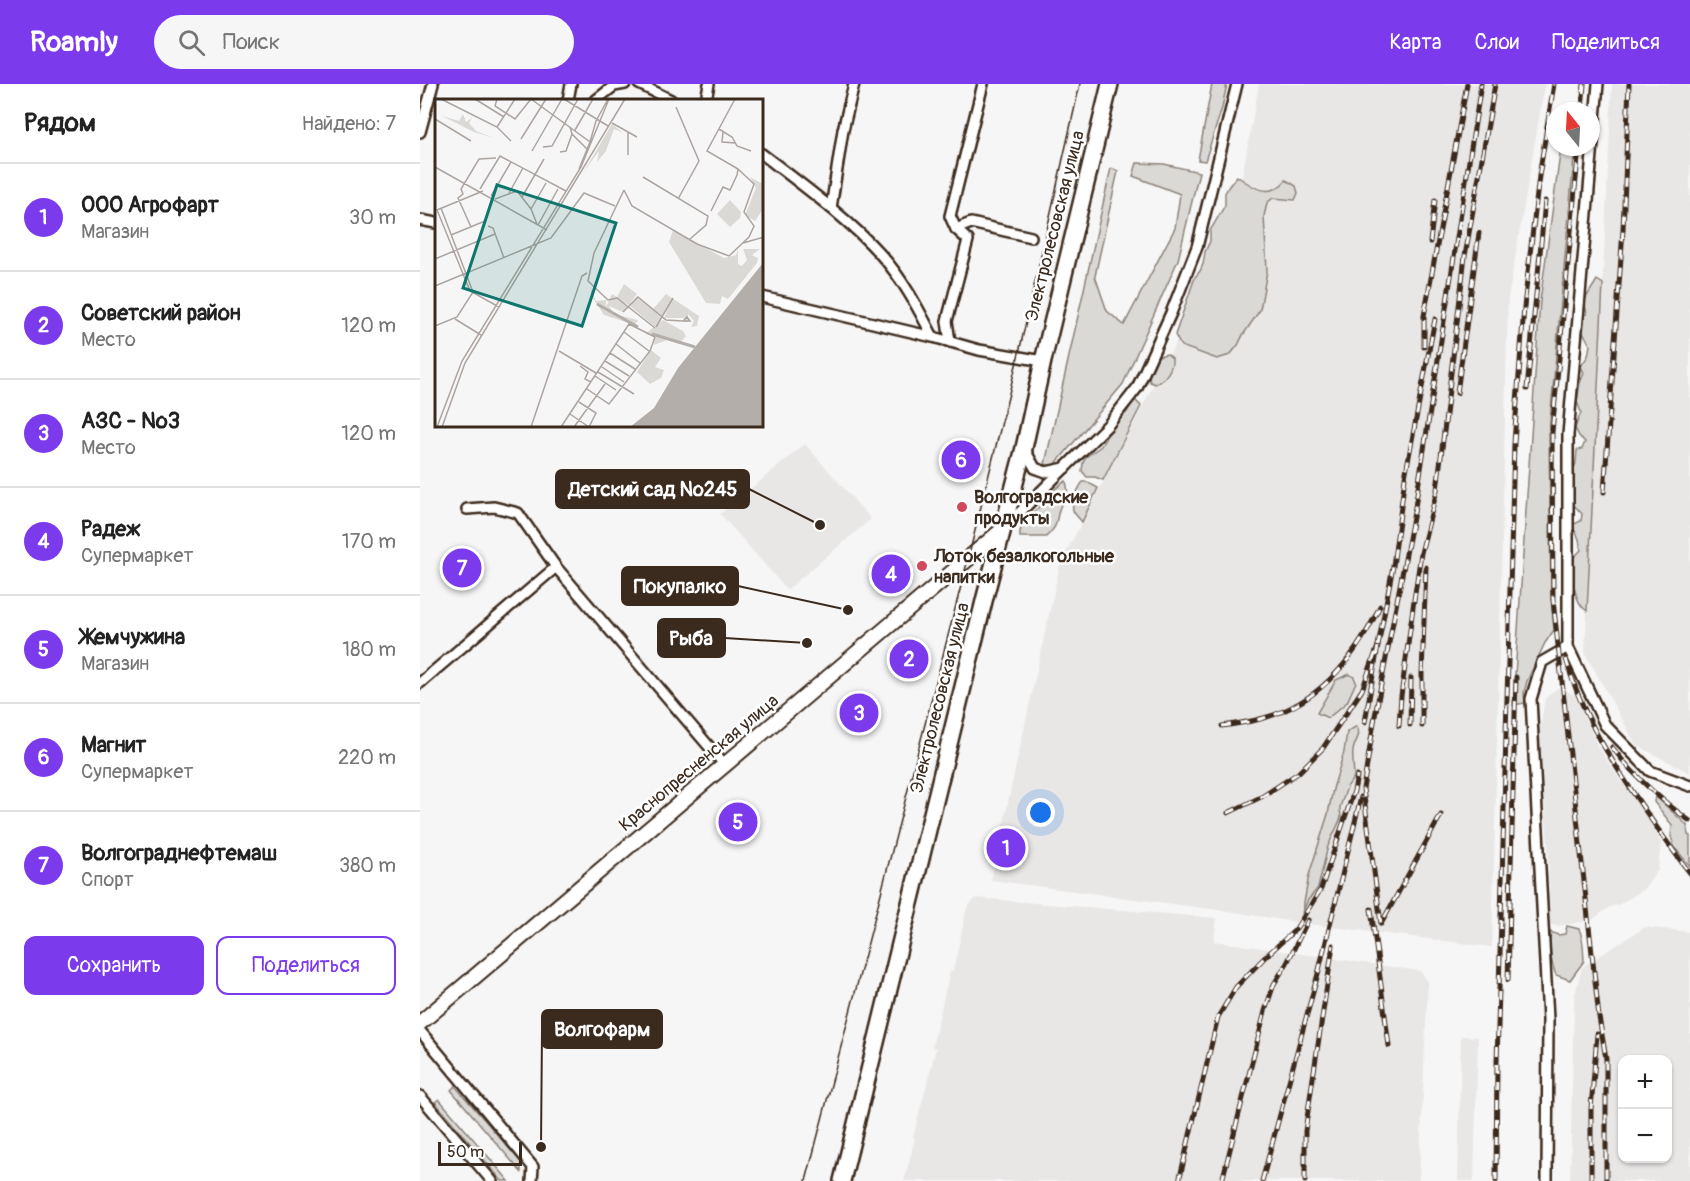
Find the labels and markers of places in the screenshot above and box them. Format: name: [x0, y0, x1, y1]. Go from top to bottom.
pin: 6: [942, 438, 980, 482]
callout: Детский сад №245: [556, 470, 749, 508]
place label: Волгоградские продукты: [974, 486, 1089, 530]
marker: Волгоградские продукты: [955, 500, 969, 514]
place label: Лоток безалкогольные напитки: [933, 545, 1115, 589]
pin: 7: [442, 546, 482, 590]
pin: 4: [872, 552, 910, 596]
marker: Лоток безалкогольные напитки: [915, 559, 929, 573]
callout: Покупалко: [622, 567, 738, 605]
callout: Рыба: [658, 619, 725, 657]
pin: 2: [890, 636, 928, 682]
pin: 3: [840, 690, 878, 736]
pin: 5: [718, 800, 758, 844]
pin: 1: [986, 826, 1026, 870]
callout: Волгофарм: [542, 1010, 662, 1048]

